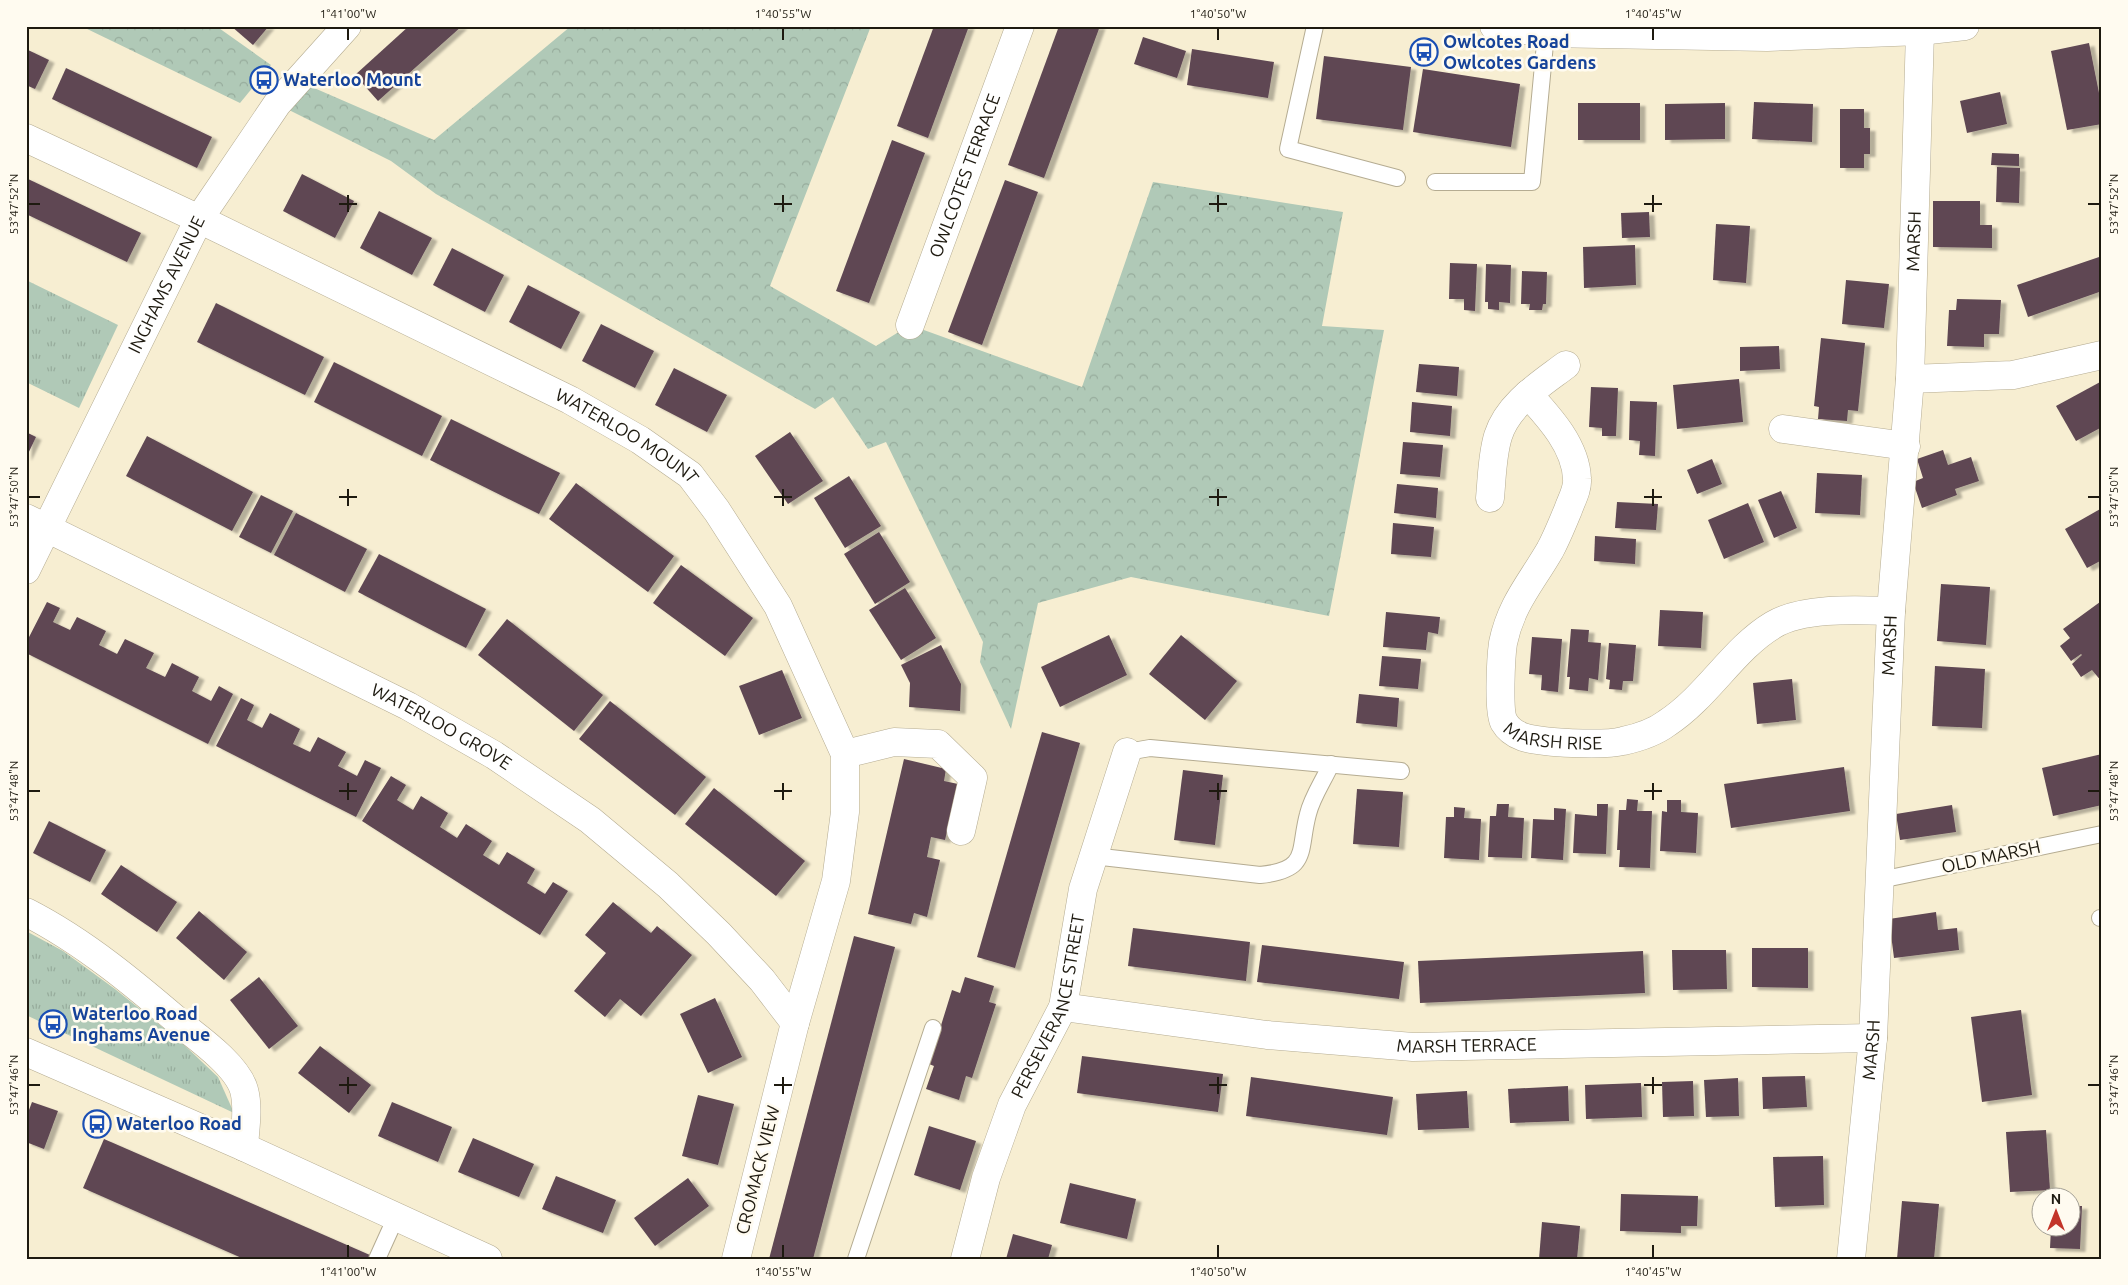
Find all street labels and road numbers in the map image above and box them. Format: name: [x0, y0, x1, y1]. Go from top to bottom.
street label: OWLCOTES TERRACE: [925, 91, 1003, 260]
street label: MARSH: [1902, 211, 1924, 272]
street label: INGHAMS AVENUE: [123, 212, 208, 356]
street label: WATERLOO MOUNT: [553, 384, 703, 486]
street label: MARSH: [1877, 615, 1900, 676]
street label: WATERLOO GROVE: [369, 679, 516, 773]
street label: MARSH RISE: [1500, 717, 1602, 753]
street label: OLD MARSH: [1940, 836, 2042, 876]
street label: PERSEVERANCE STREET: [1006, 912, 1088, 1101]
street label: MARSH: [1858, 1019, 1883, 1081]
street label: MARSH TERRACE: [1396, 1034, 1537, 1056]
street label: CROMACK VIEW: [731, 1103, 783, 1236]

